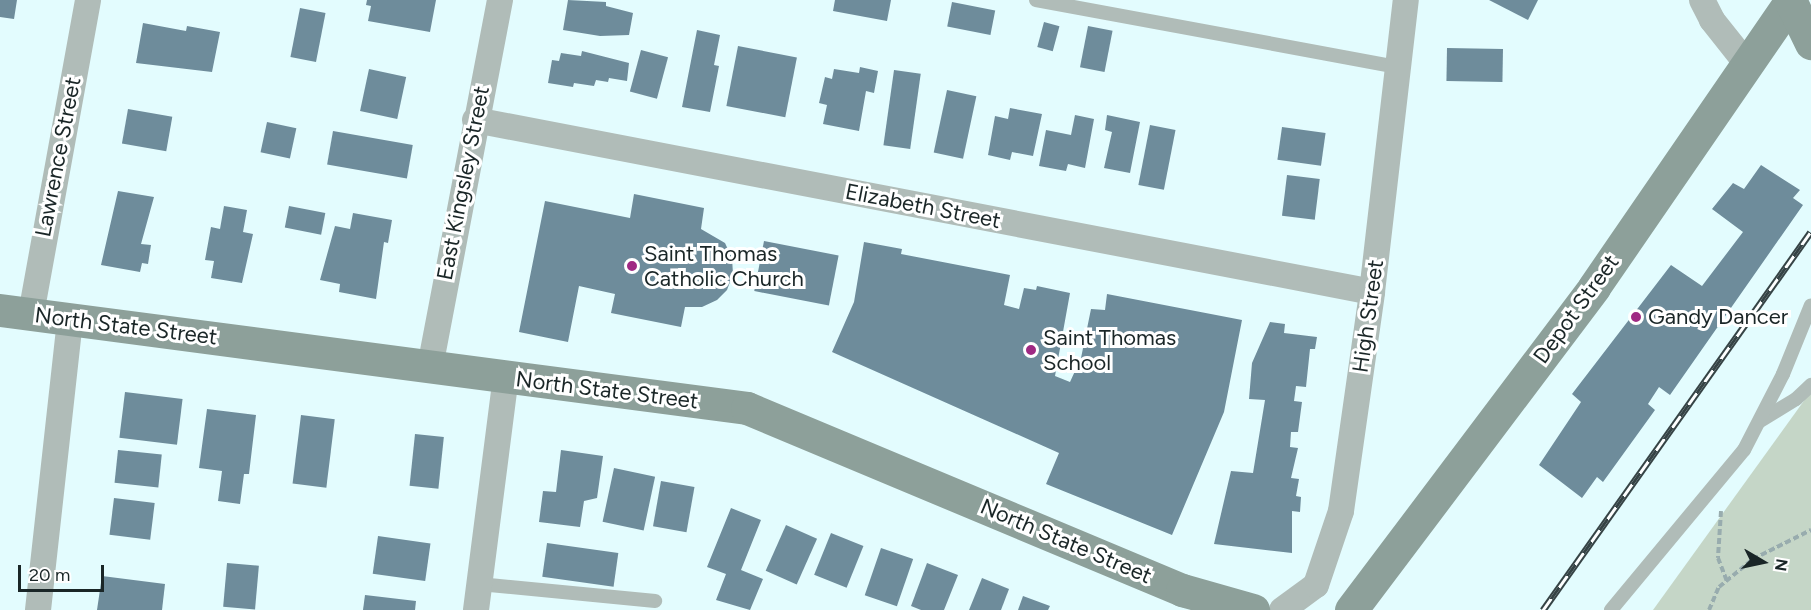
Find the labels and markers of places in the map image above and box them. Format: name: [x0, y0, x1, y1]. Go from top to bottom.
place label: Saint Thomas Catholic Church: [644, 240, 804, 292]
marker: Saint Thomas Catholic Church: [625, 259, 639, 273]
place label: Gandy Dancer: [1648, 304, 1788, 330]
marker: Gandy Dancer: [1629, 310, 1643, 324]
place label: Saint Thomas School: [1043, 324, 1176, 376]
marker: Saint Thomas School: [1024, 343, 1038, 357]

